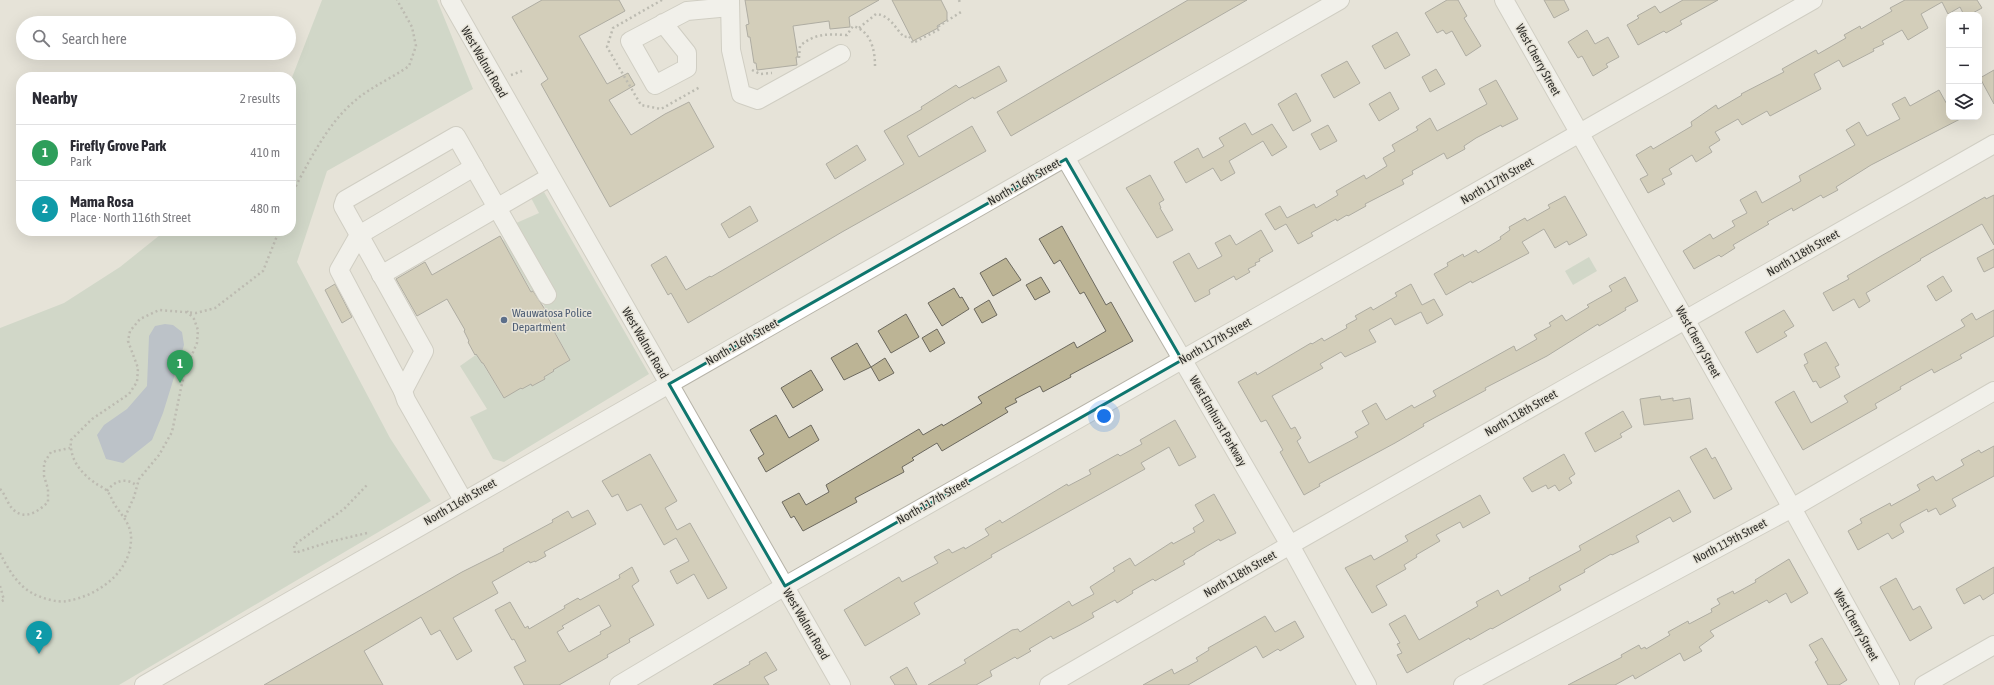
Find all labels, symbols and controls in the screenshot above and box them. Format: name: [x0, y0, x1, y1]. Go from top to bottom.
map controls: [1946, 12, 1982, 120]
button: +: [1946, 12, 1982, 48]
search box: [16, 16, 296, 60]
street label: West Cherry Street: [1513, 22, 1564, 99]
street label: West Walnut Road: [458, 24, 510, 100]
icon: search: [30, 27, 52, 49]
text: Search here: [62, 30, 127, 47]
button: −: [1946, 48, 1982, 84]
button: layers: [1946, 84, 1982, 120]
text: Nearby: [32, 88, 78, 108]
text: 2 results: [240, 91, 280, 106]
text: Firefly Grove Park: [70, 137, 166, 154]
text: 1: [42, 145, 48, 160]
text: 410 m: [251, 145, 280, 160]
text: Park: [70, 154, 92, 169]
street label: North 117th Street: [1458, 154, 1536, 207]
street label: North 116th Street: [985, 155, 1063, 208]
text: Mama Rosa: [70, 193, 134, 210]
text: 2: [42, 201, 48, 216]
text: 480 m: [251, 201, 280, 216]
text: Place · North 116th Street: [70, 210, 191, 225]
street label: North 118th Street: [1764, 226, 1842, 279]
street label: West Cherry Street: [1673, 304, 1724, 381]
street label: West Walnut Road: [619, 305, 671, 381]
place label: Wauwatosa Police Department: [512, 306, 592, 334]
street label: North 117th Street: [1176, 314, 1254, 367]
marker: Wauwatosa Police Department: [499, 315, 509, 325]
street label: North 116th Street: [703, 315, 781, 368]
pin: 1: [167, 350, 193, 383]
street label: West Elmhurst Parkway: [1186, 373, 1250, 469]
street label: North 118th Street: [1482, 386, 1560, 439]
your location: [1094, 406, 1114, 426]
street label: North 117th Street: [894, 474, 972, 527]
street label: North 116th Street: [421, 475, 499, 528]
street label: North 119th Street: [1691, 515, 1770, 566]
street label: North 118th Street: [1201, 547, 1279, 600]
street label: West Walnut Road: [780, 586, 832, 662]
street label: West Cherry Street: [1831, 587, 1882, 664]
pin: 2: [26, 621, 52, 654]

